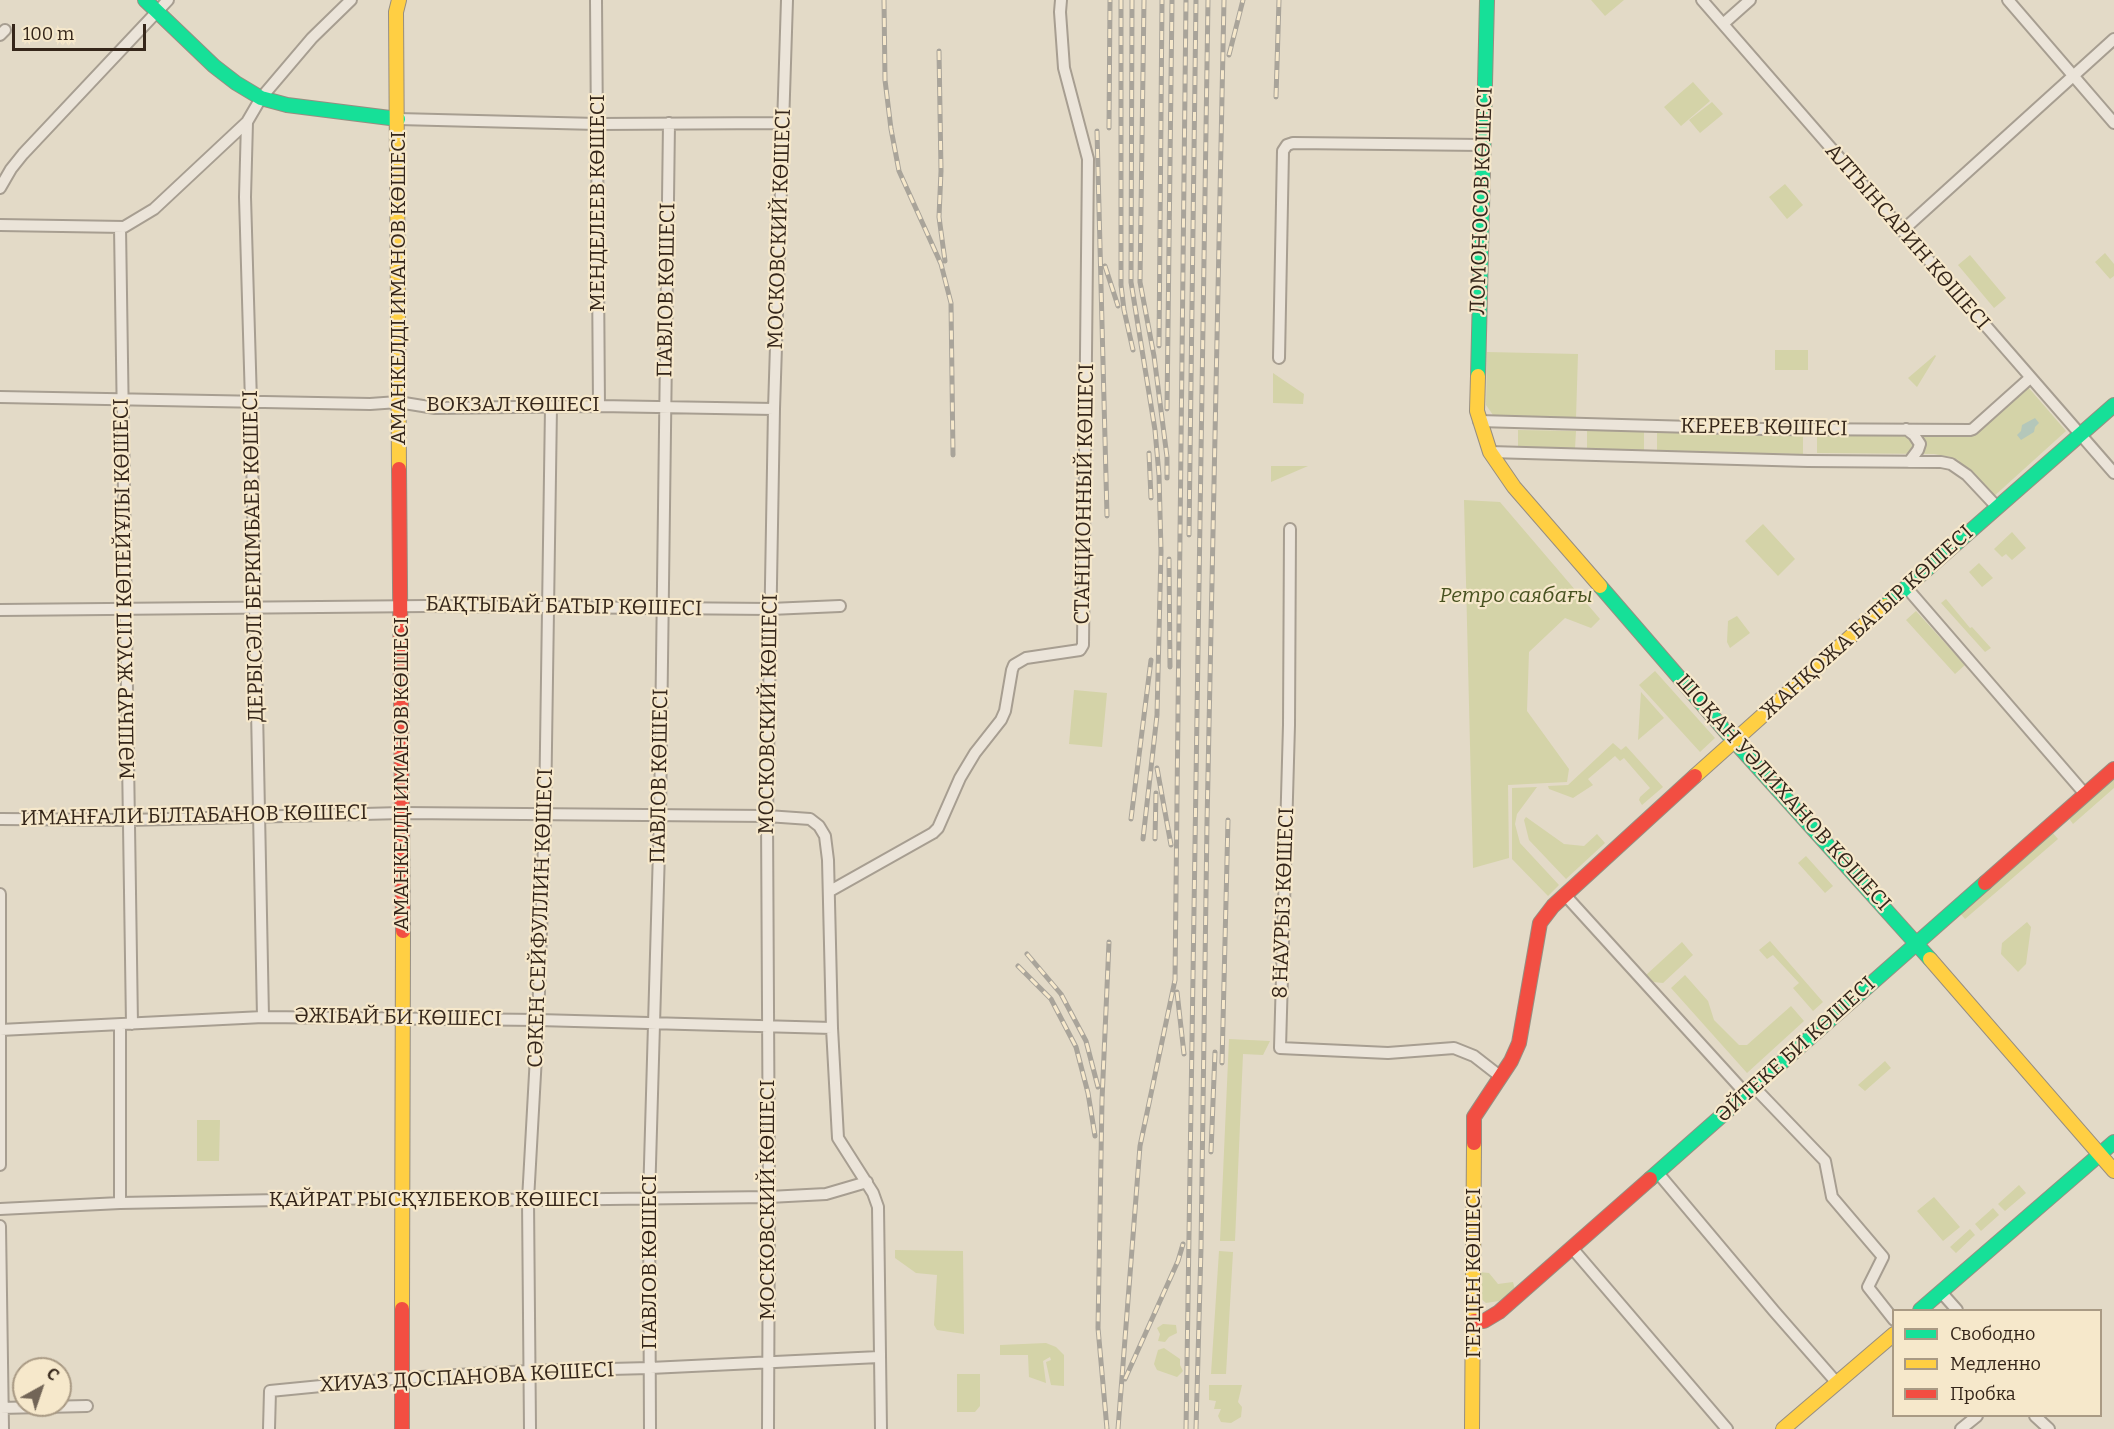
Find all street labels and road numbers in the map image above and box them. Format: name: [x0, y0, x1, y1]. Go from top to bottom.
street label: ЛОМОНОСОВ КӨШЕСІ: [1465, 87, 1499, 315]
street label: МЕНДЕЛЕЕВ КӨШЕСІ: [585, 94, 611, 312]
street label: МОСКОВСКИЙ КӨШЕСІ: [763, 108, 797, 350]
street label: АМАНКЕЛДІ ИМАНОВ КӨШЕСІ: [386, 131, 412, 445]
street label: АЛТЫНСАРИН КӨШЕСІ: [1819, 139, 1995, 335]
street label: ПАВЛОВ КӨШЕСІ: [653, 202, 681, 378]
street label: СТАНЦИОННЫЙ КӨШЕСІ: [1070, 363, 1100, 625]
street label: ДЕРБІСӘЛІ БЕРКІМБАЕВ КӨШЕСІ: [239, 390, 269, 722]
street label: ВОКЗАЛ КӨШЕСІ: [426, 392, 600, 418]
street label: МӘШҺҮР ЖҮСІП КӨПЕЙҰЛЫ КӨШЕСІ: [109, 398, 141, 780]
street label: КЕРЕЕВ КӨШЕСІ: [1680, 414, 1848, 442]
street label: ЖАНҚОЖА БАТЫР КӨШЕСІ: [1755, 521, 1979, 725]
street label: БАҚТЫБАЙ БАТЫР КӨШЕСІ: [425, 592, 703, 622]
street label: МОСКОВСКИЙ КӨШЕСІ: [754, 593, 784, 835]
street label: АМАНКЕЛДІ ИМАНОВ КӨШЕСІ: [389, 617, 415, 931]
street label: ШОҚАН УӘЛИХАНОВ КӨШЕСІ: [1670, 670, 1896, 916]
street label: ПАВЛОВ КӨШЕСІ: [646, 688, 674, 864]
street label: СӘКЕН СЕЙФУЛЛИН КӨШЕСІ: [523, 768, 559, 1068]
street label: ИМАНҒАЛИ БІЛТАБАНОВ КӨШЕСІ: [20, 800, 368, 832]
street label: 8 НАУРЫЗ КӨШЕСІ: [1268, 807, 1300, 999]
street label: ӘЙТЕКЕ БИ КӨШЕСІ: [1711, 972, 1881, 1128]
street label: ӘЖІБАЙ БИ КӨШЕСІ: [294, 1004, 502, 1032]
street label: МОСКОВСКИЙ КӨШЕСІ: [755, 1080, 781, 1320]
street label: ПАВЛОВ КӨШЕСІ: [637, 1174, 663, 1350]
street label: ҚАЙРАТ РЫСҚҰЛБЕКОВ КӨШЕСІ: [269, 1187, 599, 1213]
street label: ГЕРЦЕН КӨШЕСІ: [1461, 1188, 1487, 1358]
street label: ХИУАЗ ДОСПАНОВА КӨШЕСІ: [319, 1358, 615, 1398]

